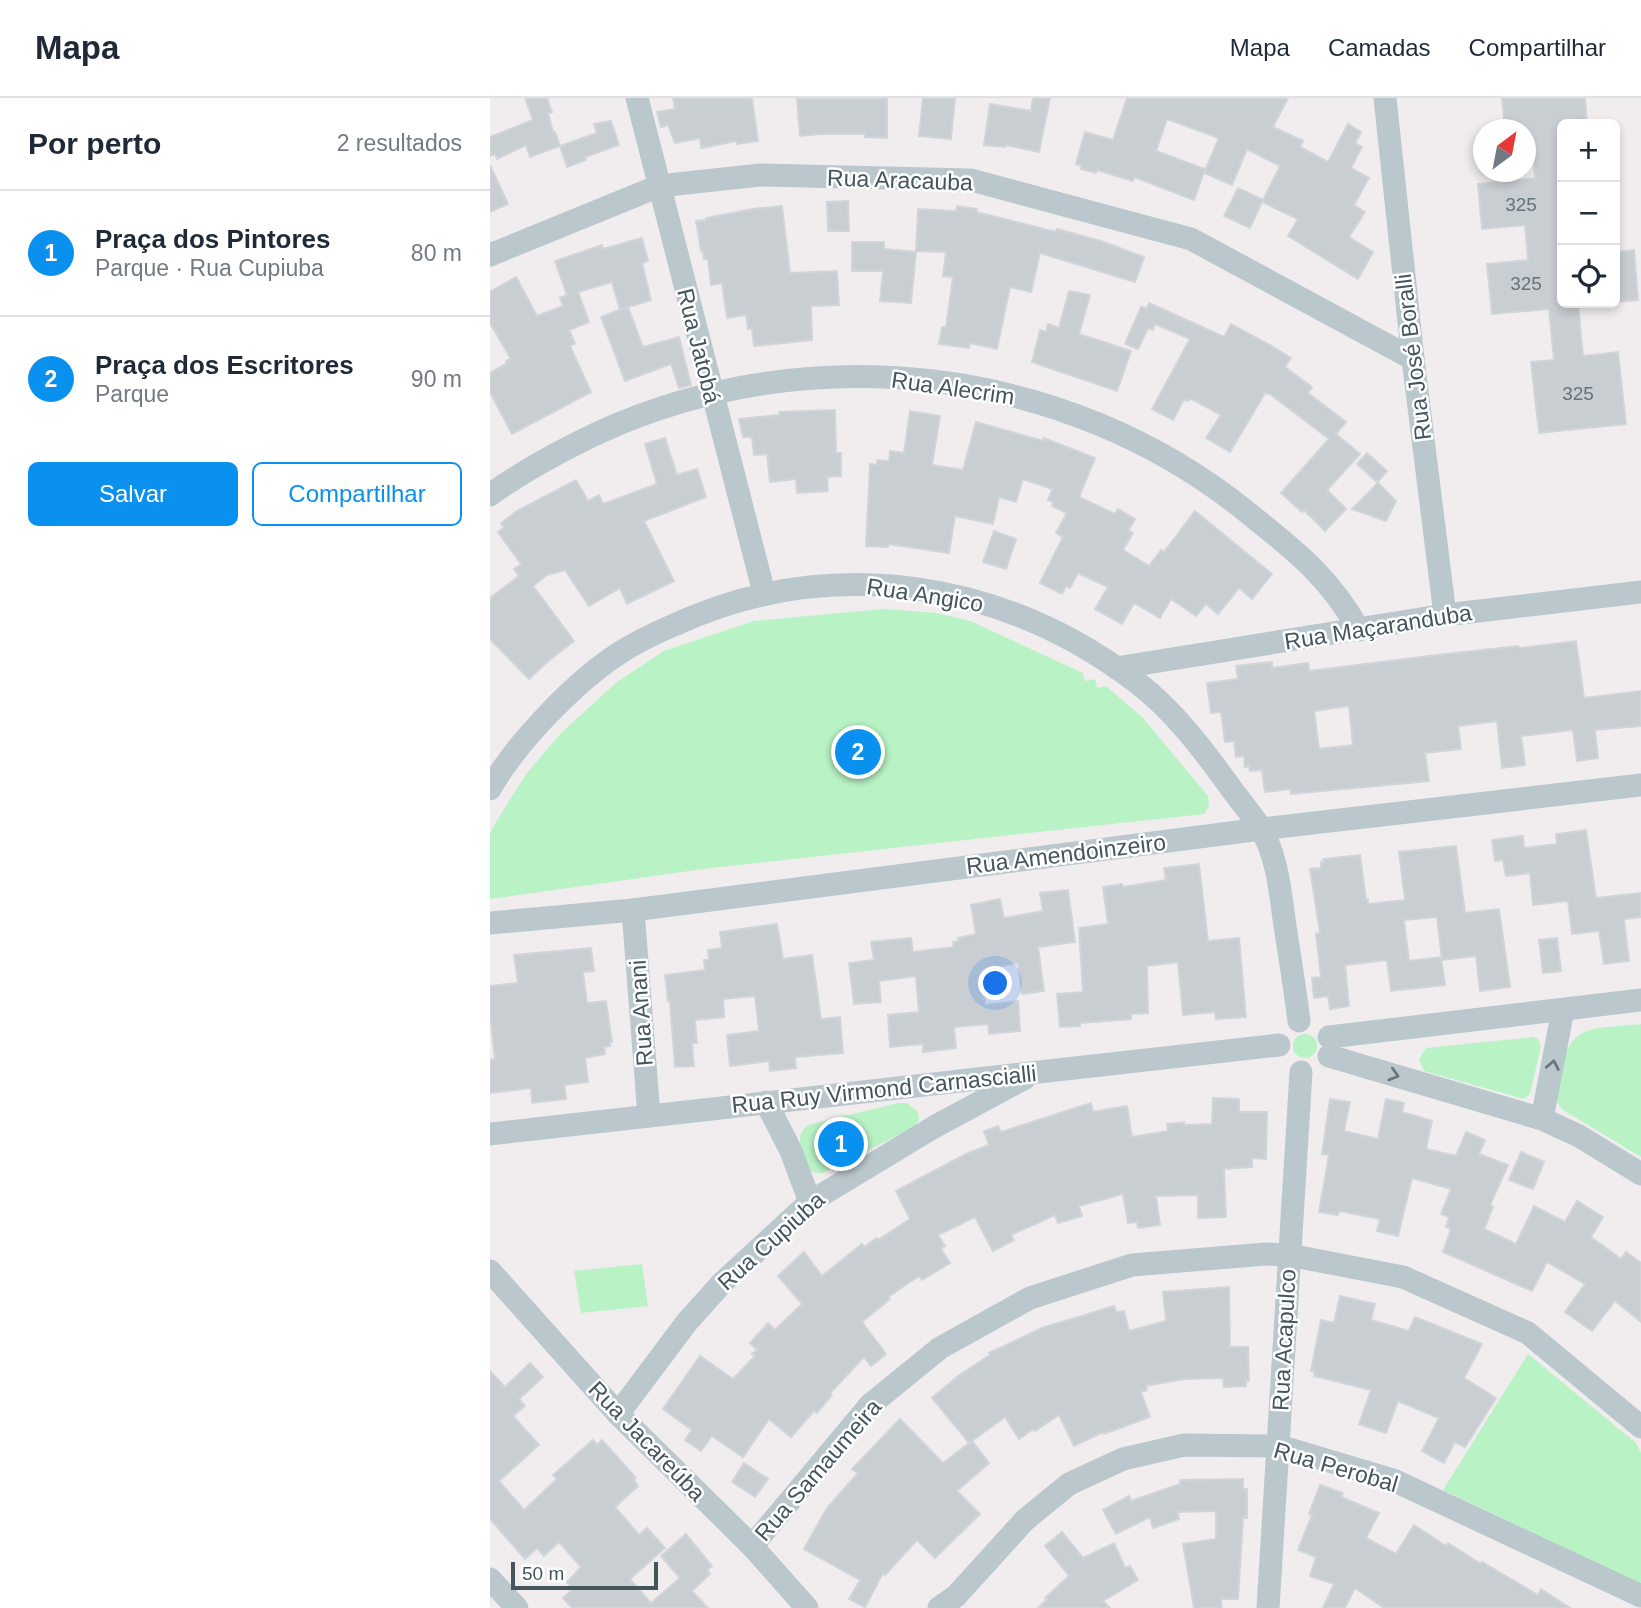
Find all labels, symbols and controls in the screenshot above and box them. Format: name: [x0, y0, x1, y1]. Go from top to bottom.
text: Mapa: [35, 29, 119, 66]
text: Mapa: [1230, 34, 1290, 61]
text: Camadas: [1328, 34, 1431, 61]
text: Compartilhar: [1469, 34, 1606, 61]
north arrow: [1473, 119, 1536, 182]
map controls: [1557, 119, 1620, 308]
button: +: [1557, 119, 1620, 182]
text: Por perto: [28, 127, 161, 160]
text: 2 resultados: [337, 130, 462, 156]
street label: Rua Aracauba: [827, 164, 973, 196]
button: −: [1557, 182, 1620, 245]
house number: 325: [1505, 194, 1537, 215]
text: Praça dos Pintores: [95, 224, 331, 254]
text: 1: [45, 240, 57, 266]
text: 80 m: [411, 240, 462, 266]
button: locate: [1557, 245, 1620, 308]
text: Parque · Rua Cupiuba: [95, 255, 324, 281]
street label: Rua José Boralli: [1390, 272, 1436, 442]
house number: 325: [1510, 273, 1542, 294]
street label: Rua Jatobá: [672, 286, 726, 406]
text: Praça dos Escritores: [95, 350, 354, 380]
text: 2: [45, 366, 57, 392]
text: 90 m: [411, 366, 462, 392]
street label: Rua Alecrim: [890, 366, 1016, 410]
text: Parque: [95, 381, 169, 407]
house number: 325: [1562, 383, 1594, 404]
button: Salvar: [28, 462, 238, 526]
button: Compartilhar: [252, 462, 462, 526]
street label: Rua Angico: [865, 573, 985, 617]
street label: Rua Maçaranduba: [1283, 599, 1474, 655]
pin: 2: [835, 726, 881, 778]
street label: Rua Amendoinzeiro: [965, 829, 1167, 879]
street label: Rua Anani: [624, 959, 658, 1067]
your location: [978, 966, 1012, 1000]
one-way arrow: [1544, 1059, 1559, 1071]
street label: Rua Ruy Virmond Carnascialli: [730, 1060, 1038, 1118]
one-way arrow: [1388, 1067, 1400, 1082]
pin: 1: [818, 1118, 864, 1170]
street label: Rua Cupiuba: [712, 1186, 830, 1296]
street label: Rua Acapulco: [1267, 1268, 1301, 1412]
street label: Rua Jacareúba: [583, 1376, 711, 1506]
street label: Rua Samaumeira: [749, 1394, 887, 1546]
street label: Rua Perobal: [1271, 1437, 1401, 1497]
scale bar: [511, 1559, 658, 1591]
text: 50 m: [522, 1563, 564, 1584]

